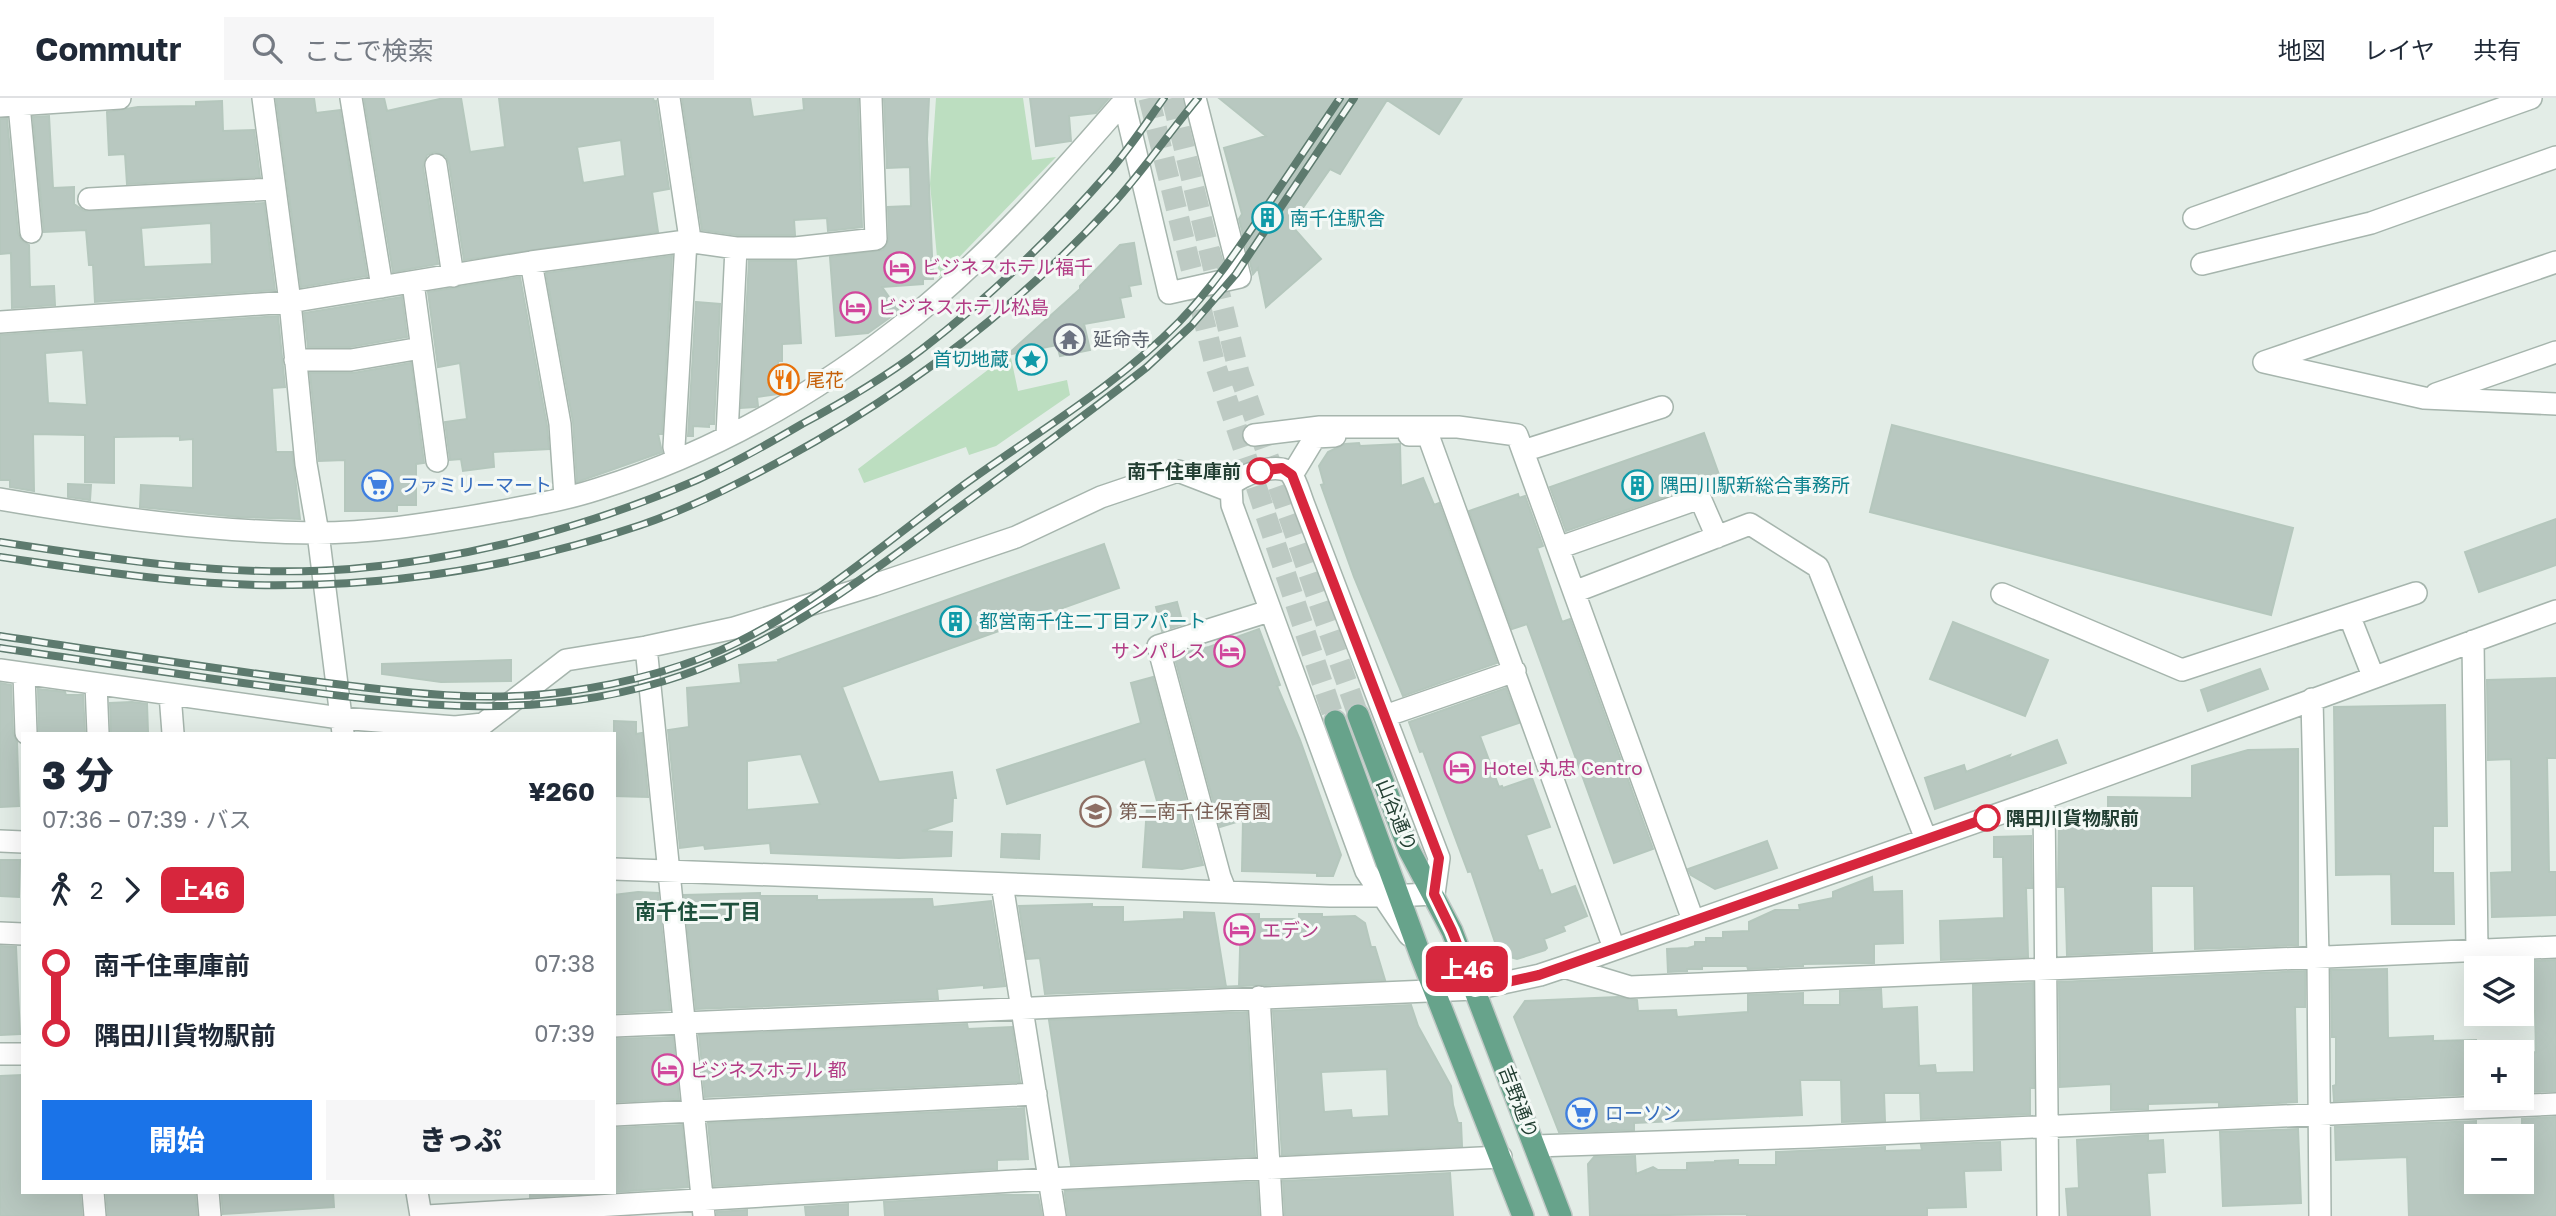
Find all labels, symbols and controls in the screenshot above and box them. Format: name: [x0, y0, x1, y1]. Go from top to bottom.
search box: [224, 17, 714, 80]
text: Commutr: [35, 29, 182, 68]
icon: search: [248, 29, 286, 67]
text: ここで検索: [304, 35, 434, 66]
text: 地図: [2278, 35, 2326, 64]
text: レイヤ: [2364, 35, 2435, 64]
text: 共有: [2473, 35, 2521, 64]
building icon: 南千住駅舎: [1250, 201, 1284, 235]
place label: 南千住駅舎: [1290, 206, 1385, 229]
hotel icon: ビジネスホテル福千: [882, 250, 916, 284]
place label: ビジネスホテル福千: [922, 255, 1093, 278]
hotel icon: ビジネスホテル松島: [838, 290, 872, 324]
place label: ビジネスホテル松島: [878, 295, 1049, 318]
temple icon: 延命寺: [1053, 322, 1087, 356]
place label: 延命寺: [1093, 327, 1150, 350]
place icon: 首切地蔵: [1015, 342, 1049, 376]
place label: 首切地蔵: [933, 347, 1009, 370]
restaurant icon: 尾花: [766, 363, 800, 397]
place label: 尾花: [806, 368, 844, 391]
marker: 南千住車庫前: [1247, 458, 1273, 484]
place label: 南千住車庫前: [1127, 459, 1241, 482]
supermarket icon: ファミリーマート: [360, 468, 394, 502]
building icon: 隅田川駅新総合事務所: [1620, 468, 1654, 502]
place label: ファミリーマート: [400, 473, 552, 496]
place label: 隅田川駅新総合事務所: [1660, 473, 1850, 496]
building icon: 都営南千住二丁目アパート: [939, 604, 973, 638]
place label: 都営南千住二丁目アパート: [979, 609, 1207, 632]
hotel icon: サンパレス: [1212, 634, 1246, 668]
place label: サンパレス: [1111, 639, 1206, 662]
hotel icon: Hotel 丸忠 Centro: [1443, 751, 1477, 785]
text: 3 分: [42, 752, 113, 797]
place label: Hotel 丸忠 Centro: [1483, 756, 1643, 779]
street label: 山谷通り: [1373, 775, 1422, 854]
text: ¥260: [529, 776, 595, 807]
school or university icon: 第二南千住保育園: [1079, 794, 1113, 828]
place label: 第二南千住保育園: [1119, 799, 1271, 822]
text: 07:36 – 07:39 · バス: [42, 805, 252, 833]
marker: 隅田川貨物駅前: [1974, 805, 2000, 831]
place label: 隅田川貨物駅前: [2006, 806, 2139, 829]
icon: walk: [42, 871, 80, 909]
icon: forward: [113, 871, 151, 909]
text: 上46: [175, 875, 230, 904]
text: 2: [90, 876, 103, 904]
district label: 南千住二丁目: [635, 898, 761, 924]
hotel icon: エデン: [1222, 913, 1256, 947]
place label: エデン: [1262, 918, 1319, 941]
line badge: 上46: [1427, 946, 1507, 992]
text: 07:38: [534, 949, 595, 977]
text: 南千住車庫前: [94, 950, 250, 981]
text: 上46: [1440, 954, 1494, 983]
map controls: [2464, 956, 2534, 1194]
button: layers: [2464, 956, 2534, 1026]
text: 07:39: [534, 1019, 595, 1047]
text: 隅田川貨物駅前: [94, 1020, 276, 1051]
button: +: [2464, 1040, 2534, 1110]
hotel icon: ビジネスホテル 都: [650, 1053, 684, 1087]
place label: ビジネスホテル 都: [690, 1058, 847, 1081]
street label: 吉野通り: [1495, 1062, 1544, 1141]
supermarket icon: ローソン: [1565, 1096, 1599, 1130]
button: 開始: [42, 1100, 312, 1180]
button: きっぷ: [326, 1100, 595, 1180]
place label: ローソン: [1605, 1101, 1681, 1124]
button: −: [2464, 1124, 2534, 1194]

